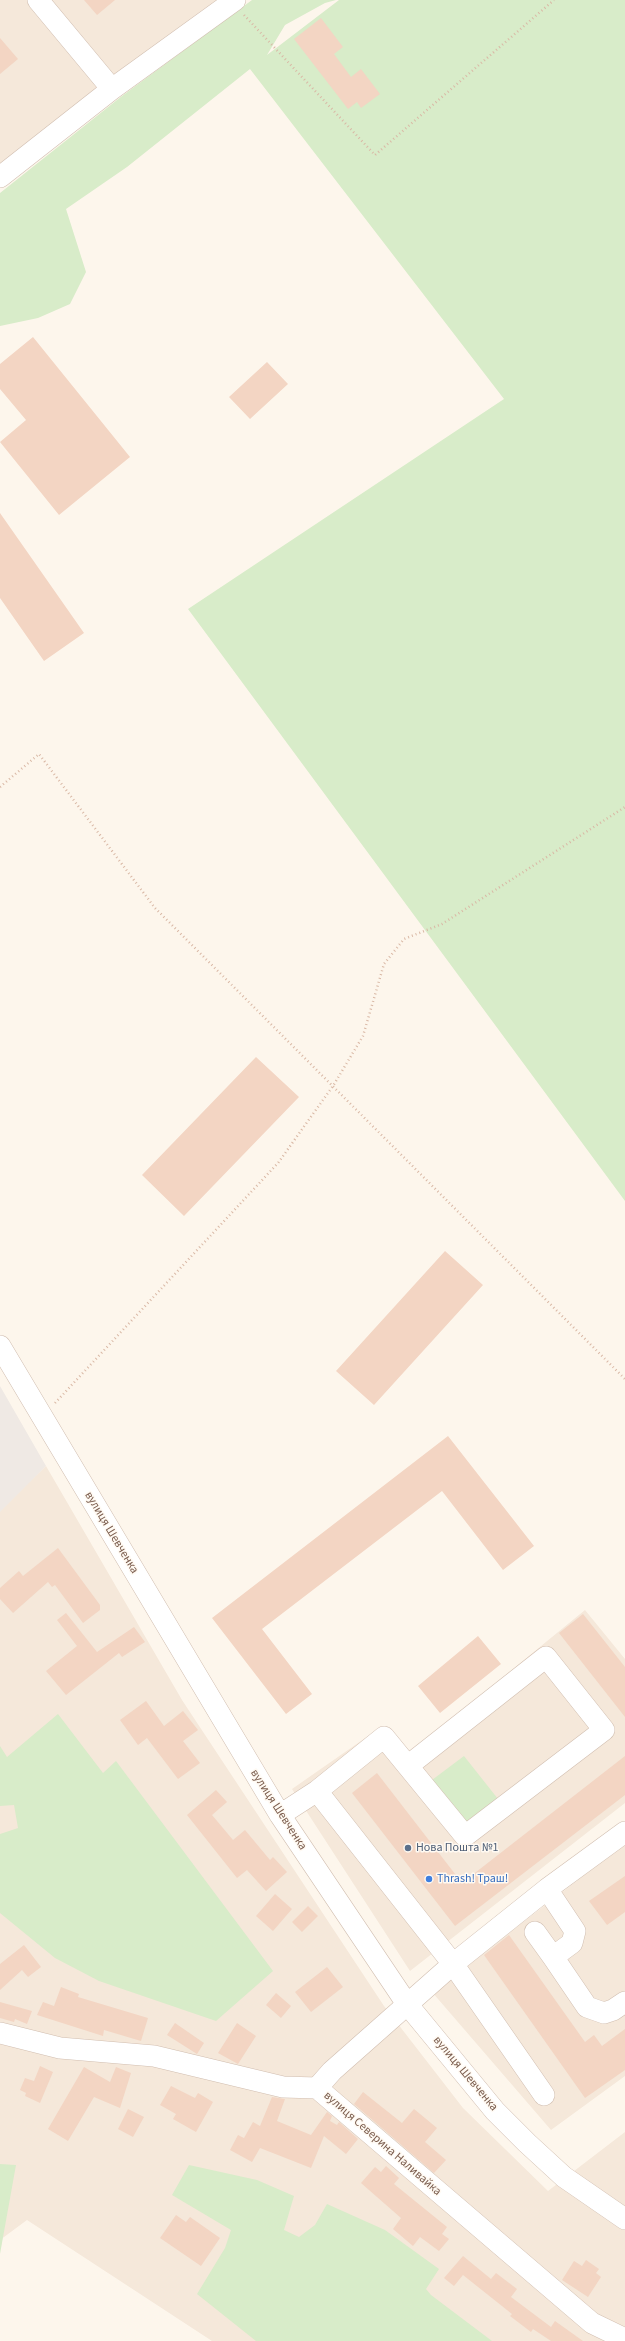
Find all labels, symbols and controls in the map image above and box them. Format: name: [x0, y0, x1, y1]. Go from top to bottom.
street label: вулиця Шевченка: [81, 1489, 141, 1577]
street label: вулиця Шевченка: [247, 1767, 309, 1853]
place label: Нова Пошта №1: [416, 1841, 498, 1855]
marker: Нова Пошта №1: [403, 1843, 413, 1853]
place label: Thrash! Траш!: [437, 1872, 508, 1886]
marker: Thrash! Траш!: [424, 1874, 434, 1884]
street label: вулиця Шевченка: [430, 2034, 500, 2114]
street label: вулиця Северина Наливайка: [320, 2089, 444, 2199]

